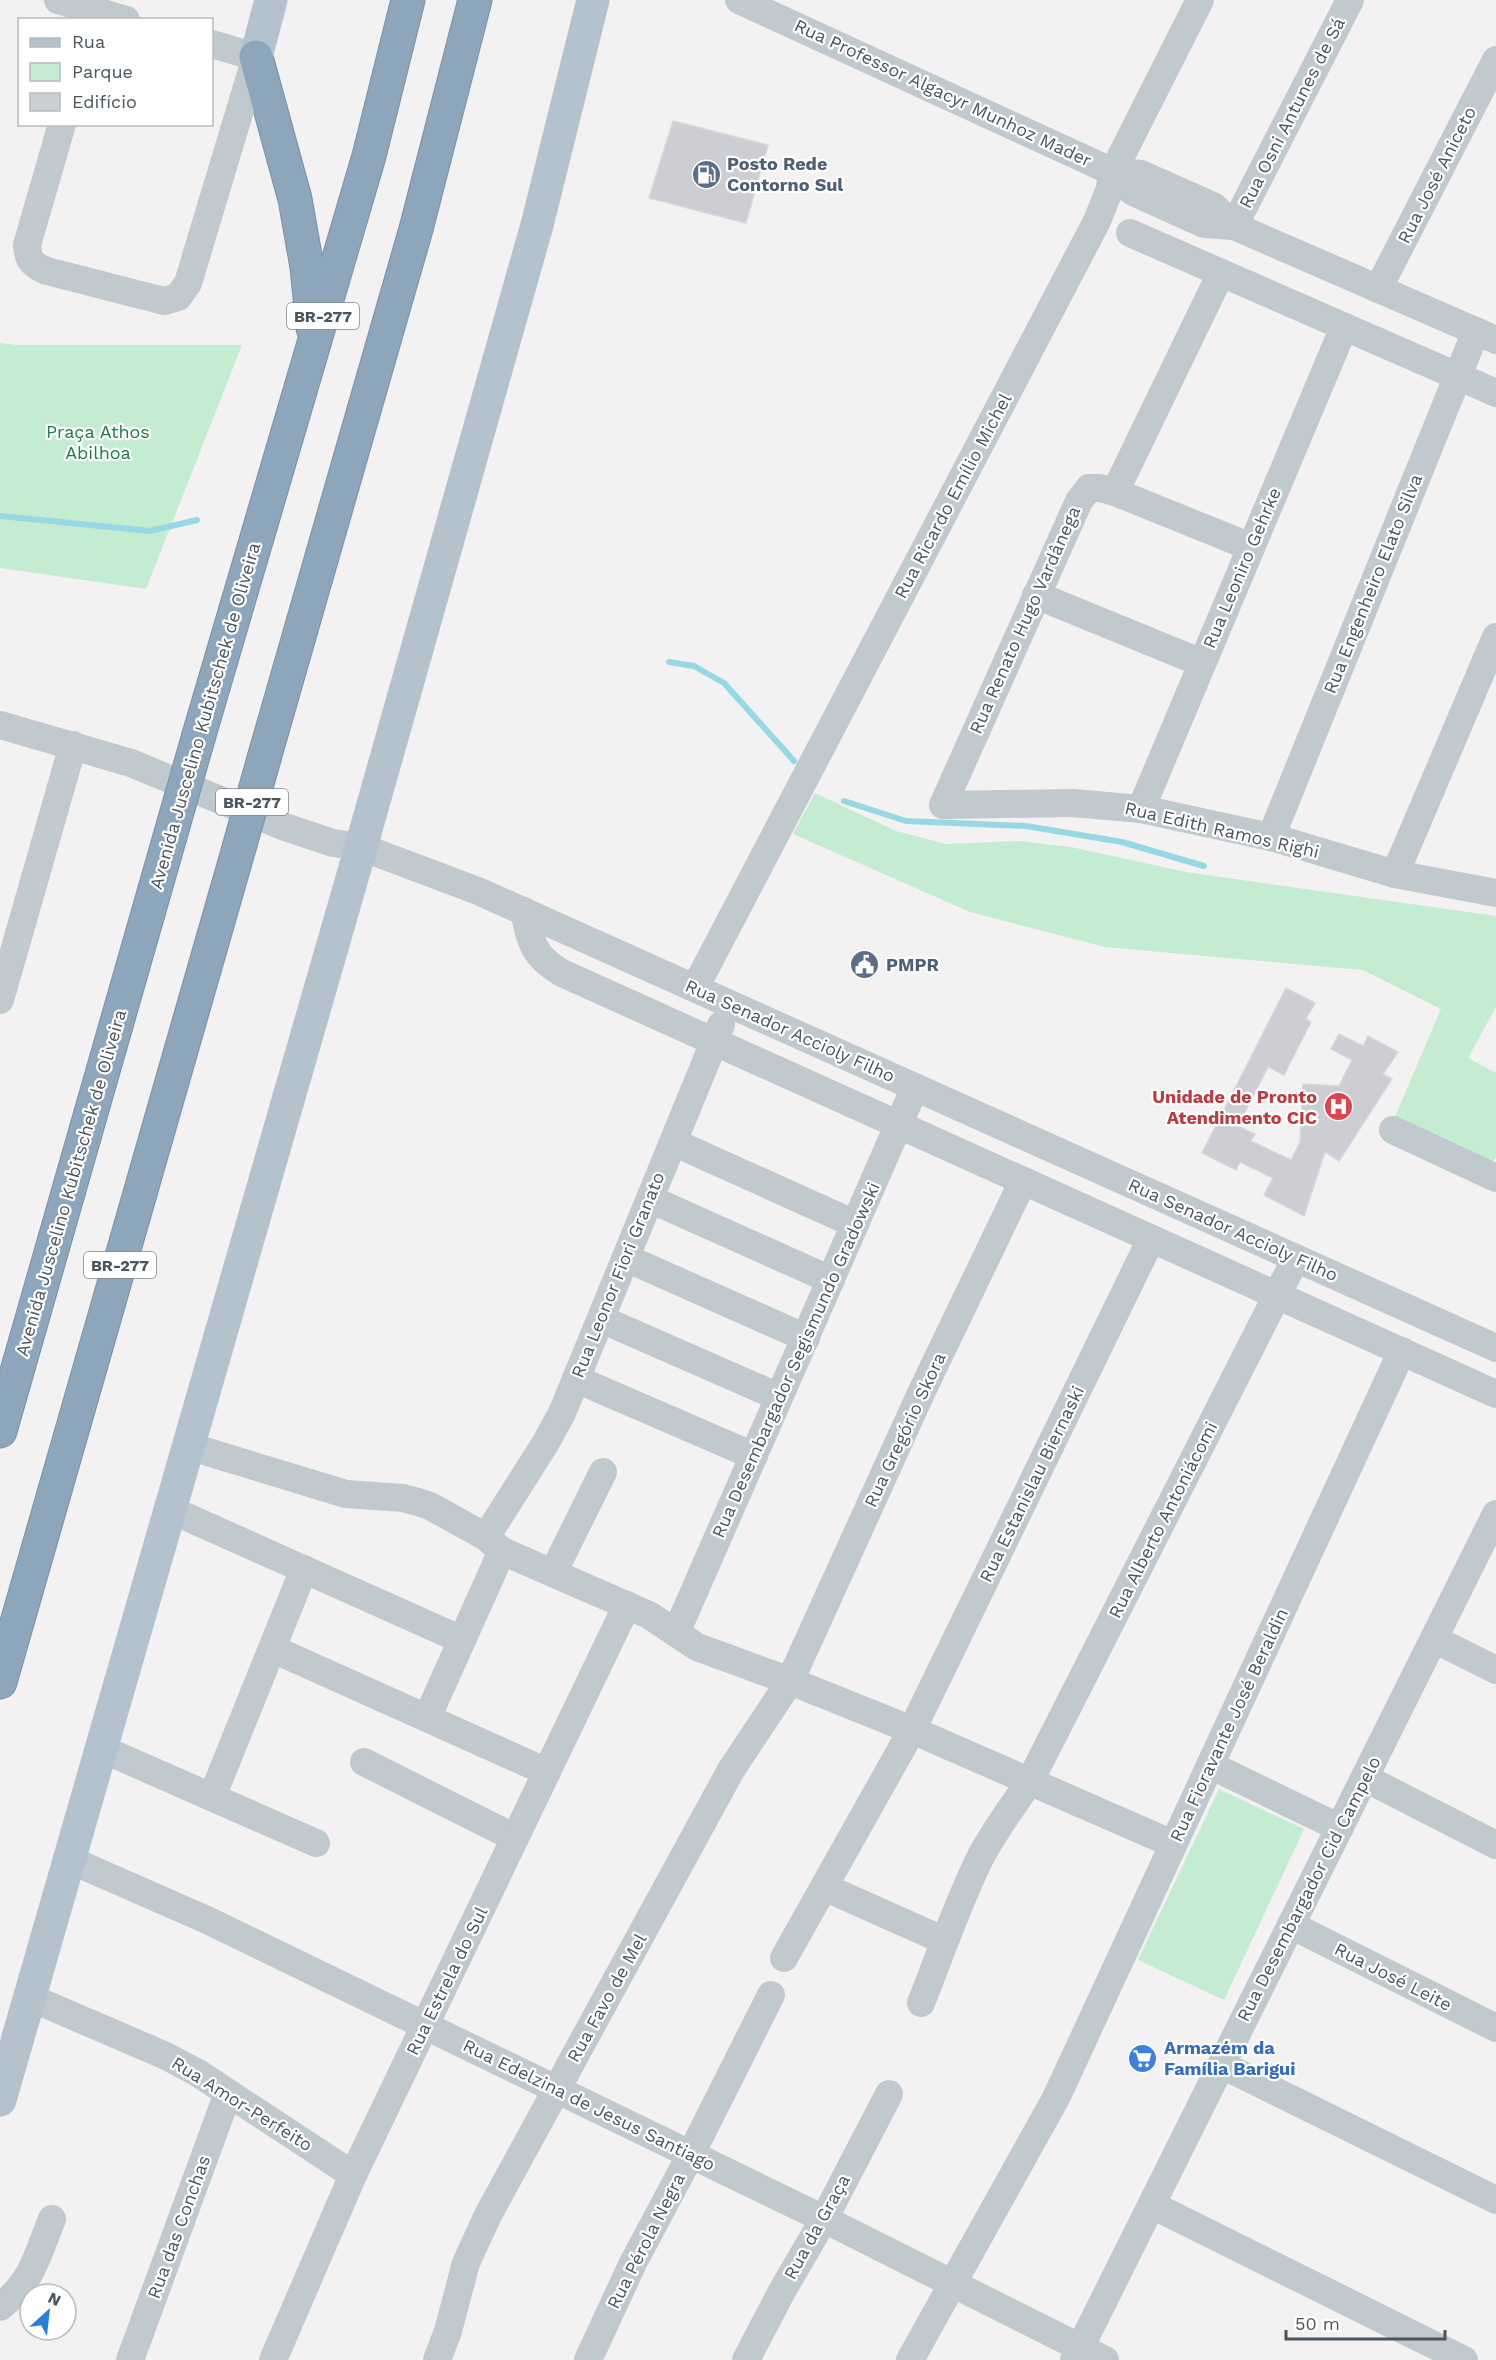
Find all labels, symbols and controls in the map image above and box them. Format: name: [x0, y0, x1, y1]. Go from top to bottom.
street label: Rua Professor Algacyr Munhoz Mader: [791, 14, 1095, 171]
street label: Rua Osni Antunes de Sá: [1234, 14, 1349, 212]
legend: [18, 18, 213, 126]
text: Rua: [72, 31, 105, 52]
text: Parque: [72, 61, 133, 82]
text: Edifício: [72, 91, 137, 112]
street label: Rua José Aniceto: [1393, 103, 1480, 247]
place label: Posto Rede Contorno Sul: [727, 153, 843, 195]
fuel station icon: Posto Rede Contorno Sul: [690, 158, 722, 190]
road number: BR-277: [287, 303, 359, 329]
street label: Rua Ricardo Emílio Michel: [890, 389, 1016, 602]
park label: Praça Athos Abilhoa: [46, 421, 150, 463]
street label: Rua Engenheiro Elato Silva: [1319, 471, 1426, 697]
street label: Rua Leoniro Gehrke: [1198, 484, 1285, 651]
street label: Rua Renato Hugo Vardânega: [965, 503, 1084, 737]
street label: Avenida Juscelino Kubitschek de Oliveira: [145, 540, 264, 892]
road number: BR-277: [216, 789, 288, 815]
street label: Rua Edith Ramos Righi: [1123, 797, 1321, 862]
public building icon: PMPR: [849, 949, 881, 981]
place label: PMPR: [886, 954, 939, 975]
street label: Rua Senador Accioly Filho: [682, 975, 898, 1086]
street label: Avenida Juscelino Kubitschek de Oliveira: [11, 1007, 130, 1359]
place label: Unidade de Pronto Atendimento CIC: [1152, 1086, 1317, 1128]
hospital icon: Unidade de Pronto Atendimento CIC: [1322, 1091, 1354, 1123]
street label: Rua Leonor Fiori Granato: [567, 1169, 668, 1381]
street label: Rua Senador Accioly Filho: [1125, 1174, 1341, 1285]
street label: Rua Desembargador Segismundo Gradowski: [707, 1179, 884, 1541]
road number: BR-277: [84, 1252, 156, 1278]
street label: Rua Gregório Skora: [859, 1349, 950, 1510]
street label: Rua Estanislau Biernaski: [975, 1382, 1088, 1585]
street label: Rua Alberto Antoniácomi: [1104, 1418, 1221, 1622]
street label: Rua Fioravante José Beraldin: [1165, 1605, 1292, 1845]
street label: Rua Desembargador Cid Campelo: [1232, 1753, 1385, 2025]
street label: Rua Estrela do Sul: [402, 1903, 492, 2058]
street label: Rua Favo de Mel: [562, 1929, 651, 2066]
street label: Rua José Leite: [1331, 1938, 1455, 2015]
street label: Rua Edelzina de Jesus Santiago: [460, 2034, 719, 2175]
place label: Armazém da Família Barigui: [1164, 2037, 1296, 2079]
supermarket icon: Armazém da Família Barigui: [1127, 2042, 1159, 2074]
street label: Rua Amor-Perfeito: [168, 2052, 317, 2155]
street label: Rua das Conchas: [143, 2152, 214, 2301]
street label: Rua Pérola Negra: [602, 2169, 689, 2312]
street label: Rua da Graça: [779, 2171, 854, 2283]
north arrow: [18, 2282, 78, 2342]
text: N: [45, 2288, 64, 2310]
scale bar: [1286, 2303, 1445, 2341]
text: 50 m: [1295, 2313, 1340, 2334]

